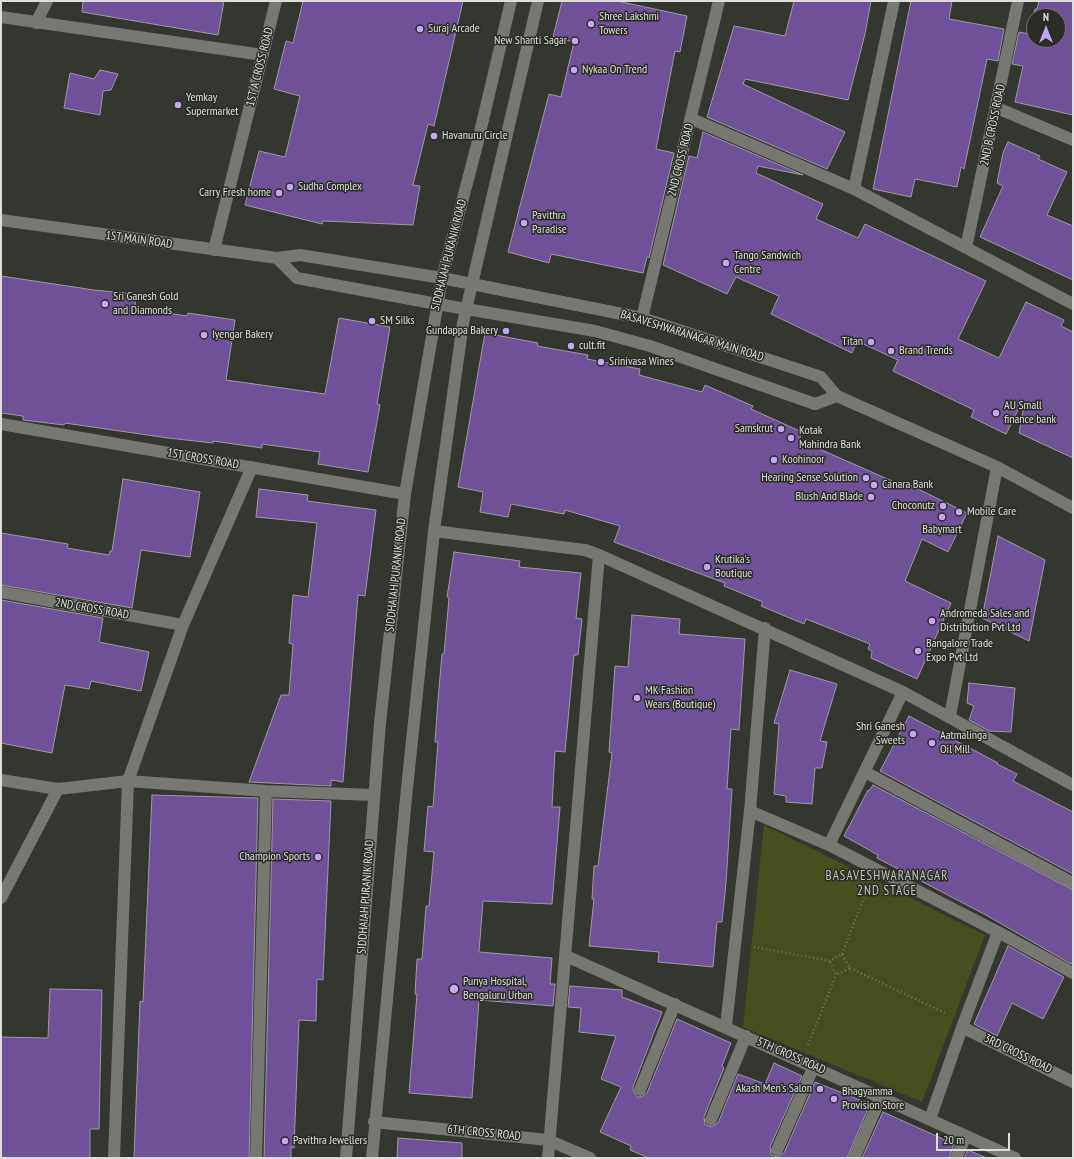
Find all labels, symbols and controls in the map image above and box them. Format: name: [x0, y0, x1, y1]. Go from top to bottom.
north arrow: [1026, 8, 1066, 48]
place label: Shree Lakshmi Towers: [599, 10, 659, 38]
text: N: [1043, 10, 1049, 24]
marker: Shree Lakshmi Towers: [586, 19, 596, 29]
place label: Suraj Arcade: [428, 22, 480, 36]
marker: Suraj Arcade: [415, 24, 425, 34]
street label: 1ST A CROSS ROAD: [243, 26, 277, 108]
place label: New Shanti Sagar: [494, 34, 567, 48]
marker: New Shanti Sagar: [570, 36, 580, 46]
place label: Nykaa On Trend: [582, 63, 647, 77]
marker: Nykaa On Trend: [569, 65, 579, 75]
street label: 2ND B CROSS ROAD: [977, 83, 1009, 167]
place label: Yemkay Supermarket: [186, 91, 238, 119]
marker: Yemkay Supermarket: [173, 100, 183, 110]
street label: 2ND CROSS ROAD: [665, 122, 697, 198]
place label: Havanuru Circle: [442, 129, 508, 143]
marker: Havanuru Circle: [429, 131, 439, 141]
place label: Sudha Complex: [298, 180, 362, 194]
marker: Sudha Complex: [285, 182, 295, 192]
place label: Carry Fresh home: [199, 186, 271, 200]
marker: Carry Fresh home: [274, 188, 284, 198]
street label: SIDDHAIAH PURANIK ROAD: [428, 198, 470, 312]
place label: Pavithra Paradise: [532, 209, 567, 237]
marker: Pavithra Paradise: [519, 218, 529, 228]
street label: 1ST MAIN ROAD: [105, 228, 173, 252]
place label: Tango Sandwich Centre: [734, 249, 801, 277]
marker: Tango Sandwich Centre: [721, 258, 731, 268]
place label: Sri Ganesh Gold and Diamonds: [113, 290, 178, 318]
marker: Sri Ganesh Gold and Diamonds: [100, 299, 110, 309]
street label: BASAVESHWARANAGAR MAIN ROAD: [619, 307, 765, 365]
place label: SM Silks: [380, 314, 415, 328]
marker: SM Silks: [367, 316, 377, 326]
place label: Gundappa Bakery: [426, 324, 498, 338]
marker: Gundappa Bakery: [501, 326, 511, 336]
place label: Iyengar Bakery: [212, 328, 273, 342]
marker: Iyengar Bakery: [199, 330, 209, 340]
place label: Titan: [842, 335, 863, 349]
marker: Titan: [866, 337, 876, 347]
place label: cult.fit: [579, 339, 605, 353]
marker: cult.fit: [566, 341, 576, 351]
place label: Brand Trends: [899, 344, 953, 358]
marker: Brand Trends: [886, 346, 896, 356]
place label: Srinivasa Wines: [609, 355, 674, 369]
marker: Srinivasa Wines: [596, 357, 606, 367]
place label: AU Small finance bank: [1004, 399, 1056, 427]
marker: AU Small finance bank: [991, 408, 1001, 418]
place label: Samskrut: [735, 422, 773, 436]
marker: Samskrut: [776, 424, 786, 434]
place label: Kotak Mahindra Bank: [799, 424, 861, 452]
marker: Kotak Mahindra Bank: [786, 433, 796, 443]
street label: 1ST CROSS ROAD: [166, 446, 240, 472]
place label: Koohinoor: [782, 453, 825, 467]
marker: Koohinoor: [769, 455, 779, 465]
place label: Hearing Sense Solution: [761, 471, 858, 485]
marker: Hearing Sense Solution: [861, 473, 871, 483]
place label: Canara Bank: [882, 478, 933, 492]
marker: Canara Bank: [869, 480, 879, 490]
place label: Blush And Blade: [795, 490, 863, 504]
marker: Blush And Blade: [866, 492, 876, 502]
place label: Choconutz: [892, 499, 935, 513]
marker: Choconutz: [938, 501, 948, 511]
place label: Mobile Care: [967, 505, 1016, 519]
marker: Mobile Care: [954, 507, 964, 517]
marker: Babymart: [937, 512, 947, 522]
street label: SIDDHAIAH PURANIK ROAD: [383, 517, 409, 633]
place label: Babymart: [922, 523, 962, 537]
place label: Krutika's Boutique: [715, 553, 752, 581]
marker: Krutika's Boutique: [702, 562, 712, 572]
street label: 2ND CROSS ROAD: [54, 595, 130, 623]
place label: Andromeda Sales and Distribution Pvt Ltd: [940, 607, 1029, 635]
marker: Andromeda Sales and Distribution Pvt Ltd: [927, 616, 937, 626]
place label: Bangalore Trade Expo Pvt Ltd: [926, 637, 993, 665]
marker: Bangalore Trade Expo Pvt Ltd: [913, 646, 923, 656]
place label: MK Fashion Wears (Boutique): [645, 684, 715, 712]
marker: MK Fashion Wears (Boutique): [632, 693, 642, 703]
place label: Shri Ganesh Sweets: [856, 720, 905, 748]
marker: Shri Ganesh Sweets: [908, 729, 918, 739]
place label: Aatmalinga Oil Mill: [940, 729, 987, 757]
marker: Aatmalinga Oil Mill: [927, 738, 937, 748]
street label: SIDDHAIAH PURANIK ROAD: [355, 839, 377, 955]
place label: Champion Sports: [239, 850, 310, 864]
marker: Champion Sports: [313, 852, 323, 862]
district label: BASAVESHWARANAGAR 2ND STAGE: [826, 868, 948, 899]
place label: Punya Hospital, Bengaluru Urban: [463, 975, 533, 1003]
marker: Punya Hospital, Bengaluru Urban: [448, 983, 460, 995]
street label: 3RD CROSS ROAD: [982, 1031, 1054, 1077]
street label: 5TH CROSS ROAD: [754, 1034, 828, 1078]
place label: Akash Men's Salon: [736, 1082, 812, 1096]
marker: Akash Men's Salon: [815, 1084, 825, 1094]
place label: Bhagyamma Provision Store: [842, 1085, 904, 1113]
marker: Bhagyamma Provision Store: [829, 1094, 839, 1104]
street label: 6TH CROSS ROAD: [447, 1122, 521, 1144]
scale bar: [938, 1125, 1012, 1151]
text: 20 m: [943, 1132, 964, 1147]
place label: Pavithra Jewellers: [293, 1134, 367, 1148]
marker: Pavithra Jewellers: [280, 1136, 290, 1146]

